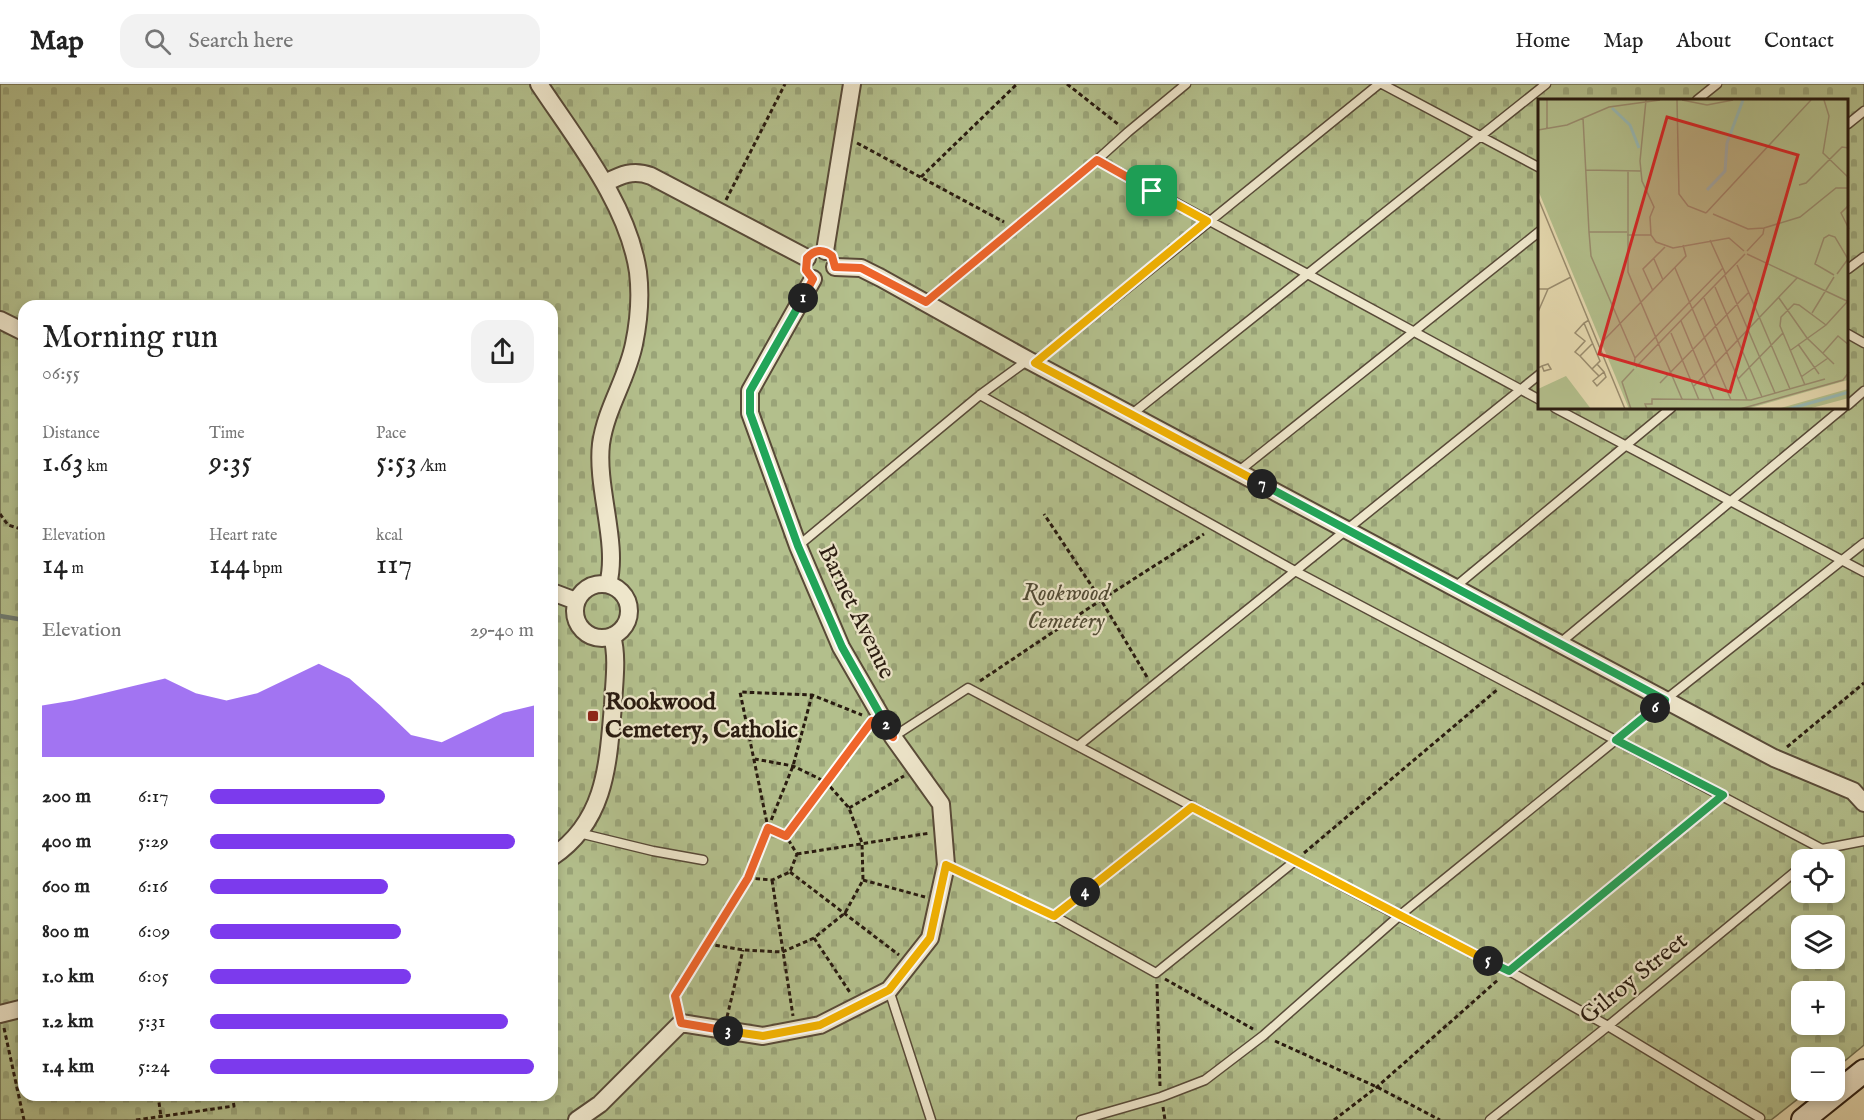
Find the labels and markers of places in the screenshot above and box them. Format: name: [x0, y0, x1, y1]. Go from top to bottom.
pin: [1126, 165, 1177, 216]
pin: 1: [788, 283, 818, 313]
pin: 7: [1247, 469, 1277, 499]
place label: Rookwood Cemetery, Catholic: [605, 687, 798, 746]
pin: 6: [1640, 693, 1670, 723]
marker: Rookwood Cemetery, Catholic: [586, 709, 600, 723]
pin: 2: [871, 710, 901, 740]
pin: 4: [1070, 877, 1100, 907]
pin: 5: [1473, 946, 1503, 976]
pin: 3: [713, 1016, 743, 1046]

